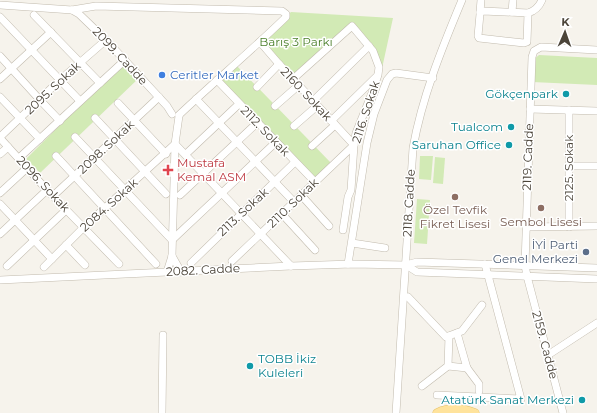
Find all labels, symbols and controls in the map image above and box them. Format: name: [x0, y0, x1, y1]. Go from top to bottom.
north arrow: [545, 12, 585, 52]
text: K: [561, 15, 571, 29]
street label: 2099. Cadde: [90, 24, 151, 88]
park label: Barış 3 Parkı: [259, 34, 333, 49]
street label: 2095. Sokak: [22, 57, 84, 117]
street label: 2160. Sokak: [278, 64, 336, 124]
place label: Ceritler Market: [170, 67, 259, 82]
marker: Ceritler Market: [157, 70, 167, 80]
street label: 2116. Sokak: [348, 78, 383, 145]
place label: Gökçenpark: [485, 86, 559, 101]
marker: Gökçenpark: [561, 89, 571, 99]
street label: 2112. Sokak: [238, 102, 294, 160]
street label: 2098. Sokak: [74, 116, 138, 177]
place label: Tualcom: [451, 119, 503, 134]
marker: Tualcom: [506, 122, 516, 132]
street label: 2119. Cadde: [519, 123, 536, 191]
street label: 2125. Sokak: [561, 134, 576, 201]
place label: Saruhan Office: [412, 137, 501, 152]
marker: Saruhan Office: [504, 140, 514, 150]
street label: 2096. Sokak: [14, 152, 74, 215]
place label: Mustafa Kemal ASM: [177, 155, 246, 184]
marker: Mustafa Kemal ASM: [162, 164, 174, 176]
street label: 2118. Cadde: [399, 169, 418, 237]
street label: 2084. Sokak: [77, 174, 141, 234]
street label: 2110. Sokak: [264, 174, 322, 231]
street label: 2113. Sokak: [214, 184, 272, 239]
marker: Özel Tevfik Fikret Lisesi: [450, 192, 460, 202]
place label: Özel Tevfik Fikret Lisesi: [420, 202, 490, 231]
marker: Sembol Lisesi: [536, 203, 546, 213]
place label: Sembol Lisesi: [500, 214, 582, 229]
place label: İYİ Parti Genel Merkezi: [493, 237, 578, 266]
marker: İYİ Parti Genel Merkezi: [581, 247, 591, 257]
street label: 2082. Cadde: [166, 260, 240, 279]
street label: 2159. Cadde: [529, 309, 562, 381]
place label: TOBB İkiz Kuleleri: [258, 351, 316, 380]
marker: TOBB İkiz Kuleleri: [245, 361, 255, 371]
place label: Atatürk Sanat Merkezi: [441, 392, 574, 407]
marker: Atatürk Sanat Merkezi: [577, 395, 587, 405]

